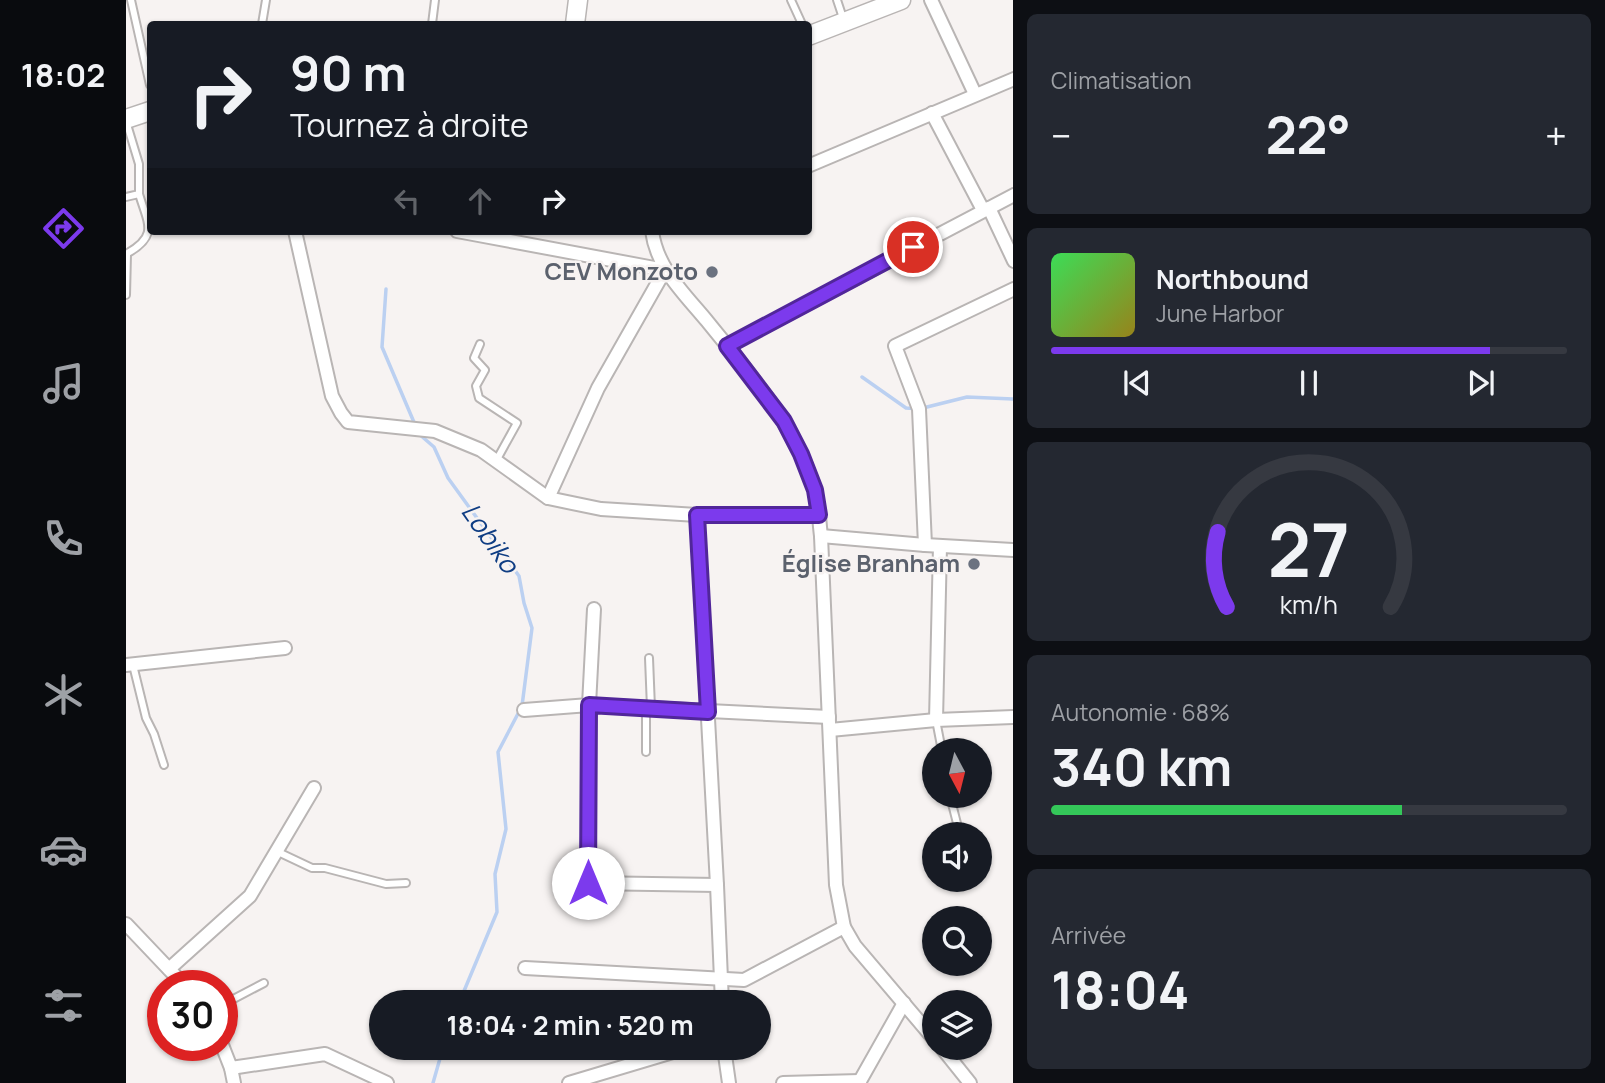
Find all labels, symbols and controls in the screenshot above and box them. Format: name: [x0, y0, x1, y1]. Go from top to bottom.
text: 90 m: [290, 39, 407, 106]
icon: right: [175, 49, 266, 140]
text: 18:02: [21, 53, 105, 97]
text: Climatisation: [1051, 64, 1192, 96]
text: 22°: [1266, 99, 1351, 170]
text: Tournez à droite: [290, 103, 529, 147]
text: −: [1051, 109, 1072, 161]
text: +: [1545, 109, 1567, 161]
icon: left: [388, 182, 426, 220]
icon: ahead: [461, 182, 499, 220]
icon: right: [534, 182, 572, 220]
icon: directions: [39, 204, 88, 253]
pin: [883, 217, 943, 277]
icon: arrive: [894, 228, 932, 266]
place label: CEV Monzoto: [544, 254, 698, 287]
text: Northbound: [1156, 261, 1309, 297]
marker: CEV Monzoto: [704, 264, 720, 280]
text: June Harbor: [1156, 297, 1284, 329]
icon: music: [39, 359, 88, 408]
icon: previous: [1118, 364, 1156, 402]
icon: pause: [1290, 364, 1328, 402]
icon: next: [1462, 364, 1500, 402]
water label: Lobiko: [454, 495, 529, 581]
text: 27: [1268, 500, 1350, 600]
icon: phone: [39, 514, 88, 563]
place label: Église Branham: [782, 546, 960, 579]
marker: Église Branham: [966, 556, 982, 572]
text: km/h: [1280, 587, 1338, 622]
icon: climate: [39, 670, 88, 719]
text: Autonomie · 68%: [1051, 696, 1230, 728]
text: 340 km: [1051, 731, 1232, 802]
north arrow: [922, 738, 992, 808]
map controls: [922, 738, 992, 1060]
button: sound: [922, 822, 992, 892]
icon: car: [39, 825, 88, 874]
position arrow: [551, 846, 625, 920]
button: search: [922, 906, 992, 976]
text: Arrivée: [1051, 919, 1126, 951]
text: 18:04: [1051, 954, 1189, 1025]
speed limit sign: 30: [147, 970, 238, 1061]
icon: filters: [39, 981, 88, 1030]
button: layers: [922, 990, 992, 1060]
text: 18:04 · 2 min · 520 m: [446, 1007, 694, 1043]

